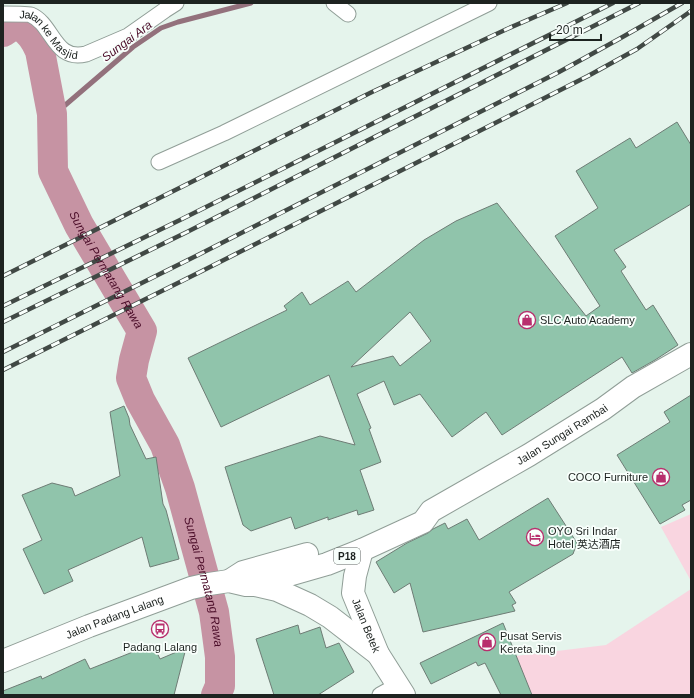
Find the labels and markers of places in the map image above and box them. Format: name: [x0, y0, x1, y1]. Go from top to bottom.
shop icon: SLC Auto Academy: [517, 310, 537, 330]
place label: SLC Auto Academy: [540, 314, 635, 326]
shop icon: COCO Furniture: [651, 467, 671, 487]
place label: COCO Furniture: [568, 471, 648, 483]
place label: OYO Sri Indar Hotel 英达酒店: [548, 525, 621, 550]
hotel icon: OYO Sri Indar Hotel 英达酒店: [525, 527, 545, 547]
bus stop icon: Padang Lalang: [150, 619, 170, 639]
place label: Pusat Servis Kereta Jing: [500, 630, 562, 655]
shop icon: Pusat Servis Kereta Jing: [477, 632, 497, 652]
place label: Padang Lalang: [123, 641, 197, 653]

